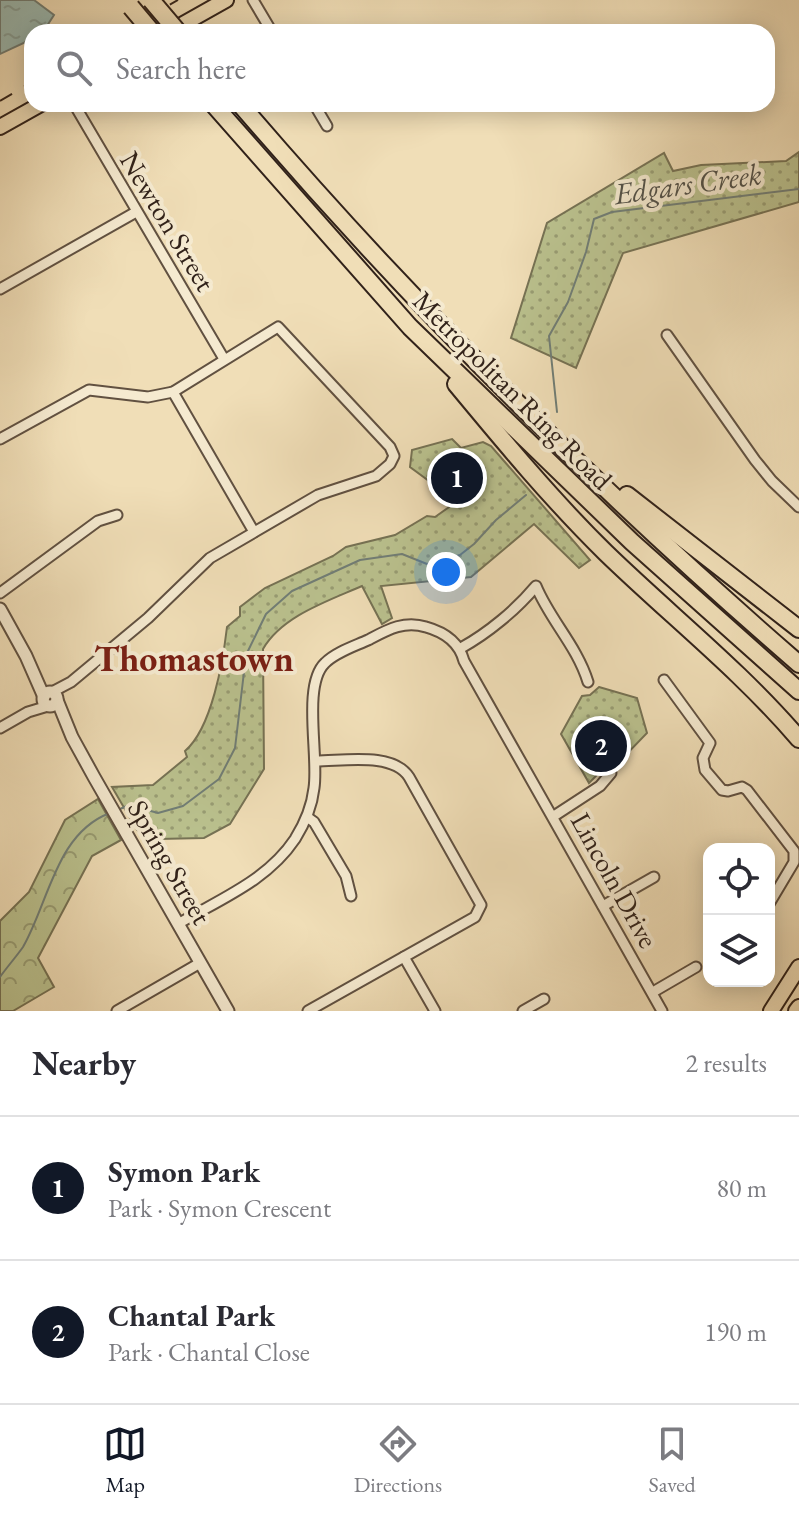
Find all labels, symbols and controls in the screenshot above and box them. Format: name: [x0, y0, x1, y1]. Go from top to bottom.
search box: [24, 24, 775, 112]
icon: search: [52, 46, 96, 90]
text: Search here: [116, 49, 246, 88]
street label: Newton Street: [112, 145, 224, 298]
water label: Edgars Creek: [611, 154, 764, 213]
street label: Metropolitan Ring Road: [406, 283, 621, 498]
pin: 1: [431, 448, 483, 508]
your location: [426, 552, 466, 592]
district label: Thomastown: [94, 635, 294, 682]
pin: 2: [575, 716, 627, 776]
street label: Spring Street: [120, 793, 220, 931]
street label: Lincoln Drive: [563, 806, 667, 954]
map controls: [703, 843, 775, 987]
button: locate: [703, 843, 775, 915]
button: layers: [703, 915, 775, 987]
text: Nearby: [32, 1041, 136, 1085]
text: 2 results: [686, 1046, 767, 1080]
text: Symon Park: [108, 1152, 260, 1191]
text: 1: [51, 1171, 65, 1205]
text: 80 m: [717, 1171, 767, 1205]
text: Park · Symon Crescent: [108, 1191, 331, 1225]
text: Chantal Park: [108, 1296, 275, 1335]
text: 2: [51, 1315, 65, 1349]
text: 190 m: [704, 1315, 767, 1349]
text: Park · Chantal Close: [108, 1335, 310, 1369]
tab: Map: [103, 1422, 147, 1499]
tab: Directions: [354, 1422, 442, 1499]
tab: Saved: [649, 1422, 696, 1499]

